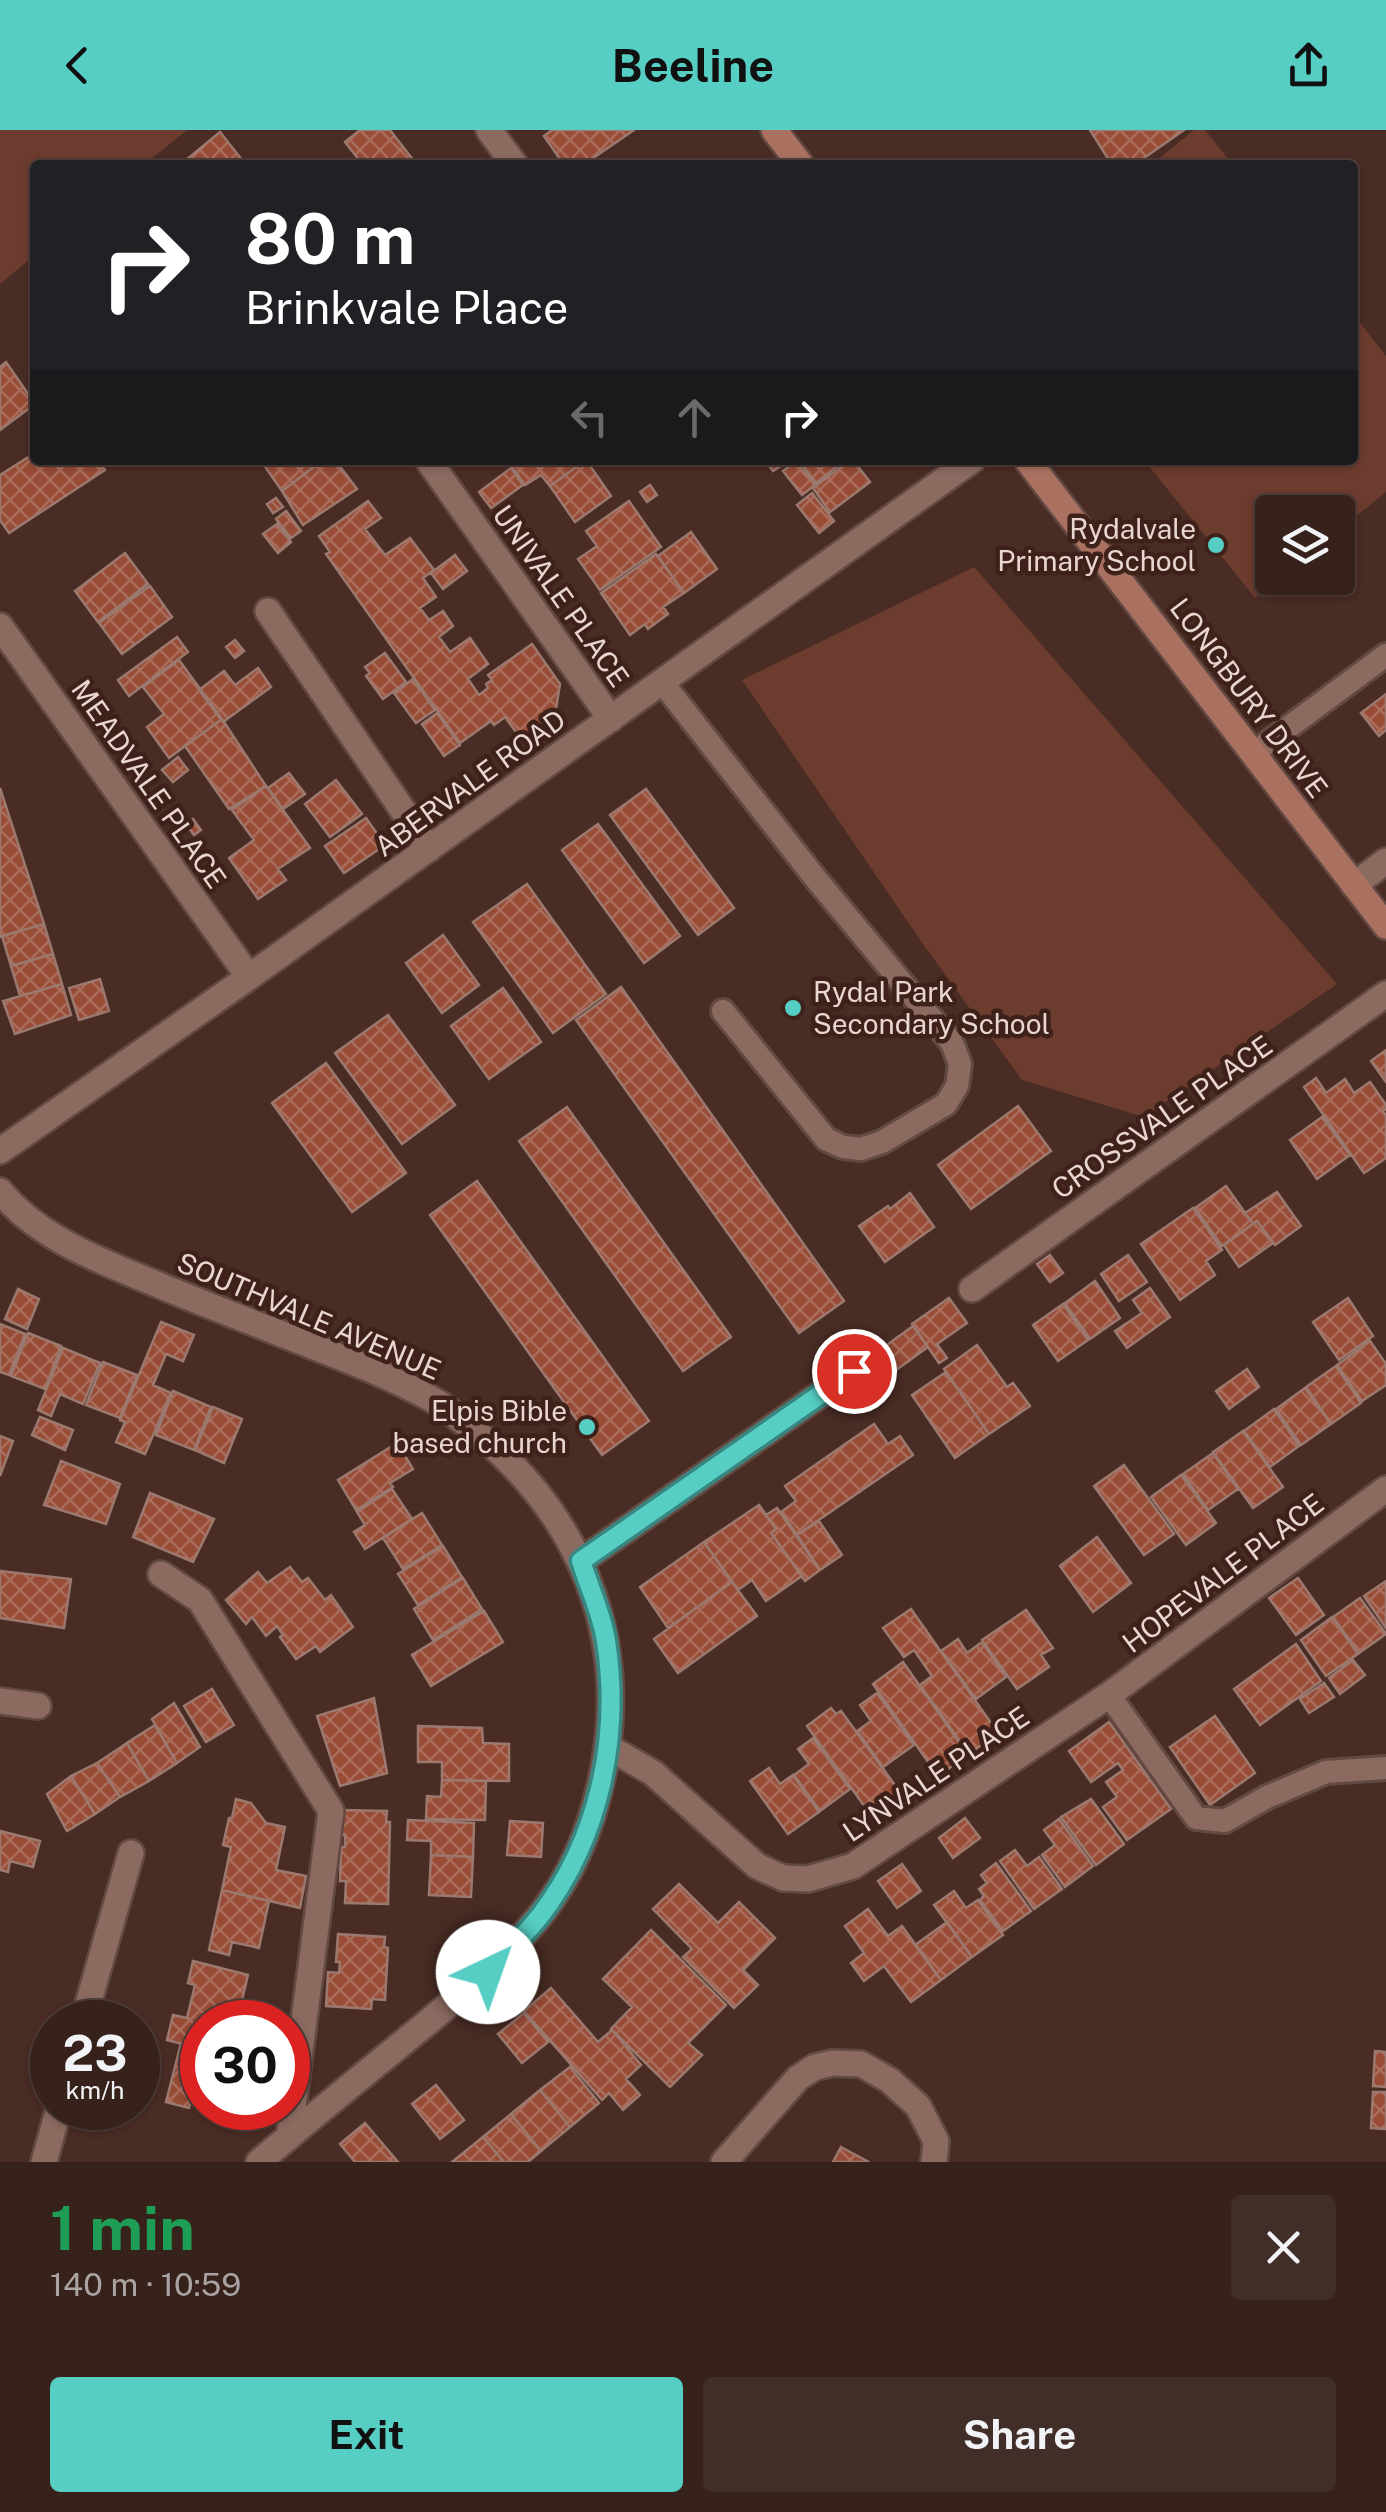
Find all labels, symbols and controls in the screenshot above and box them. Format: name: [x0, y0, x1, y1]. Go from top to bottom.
icon: back: [50, 38, 105, 93]
icon: share: [1281, 38, 1336, 93]
text: Beeline: [612, 39, 774, 92]
text: 80 m: [245, 197, 415, 280]
icon: right: [80, 200, 210, 330]
text: Brinkvale Place: [245, 281, 568, 334]
icon: left: [562, 390, 617, 445]
icon: ahead: [667, 390, 722, 445]
icon: right: [772, 390, 827, 445]
map controls: [1255, 495, 1355, 595]
button: layers: [1255, 495, 1355, 595]
street label: UNIVALE PLACE: [486, 498, 636, 693]
place label: Rydalvale Primary School: [997, 512, 1196, 577]
marker: Rydalvale Primary School: [1205, 534, 1227, 556]
street label: LONGBURY DRIVE: [1164, 592, 1335, 804]
street label: MEADVALE PLACE: [65, 673, 234, 894]
street label: ABERVALE ROAD: [368, 702, 572, 863]
place label: Rydal Park Secondary School: [813, 975, 1050, 1040]
marker: Rydal Park Secondary School: [782, 997, 804, 1019]
street label: CROSSVALE PLACE: [1045, 1028, 1278, 1205]
street label: SOUTHVALE AVENUE: [172, 1245, 446, 1386]
pin: [812, 1329, 897, 1414]
icon: arrive: [827, 1344, 882, 1399]
place label: Elpis Bible based church: [392, 1394, 567, 1459]
marker: Elpis Bible based church: [576, 1416, 598, 1438]
street label: HOPEVALE PLACE: [1116, 1486, 1330, 1659]
street label: LYNVALE PLACE: [836, 1699, 1035, 1848]
position arrow: [436, 1920, 540, 2024]
speed limit sign: 30: [180, 2000, 310, 2130]
text: 23: [62, 2023, 128, 2082]
text: km/h: [66, 2075, 124, 2105]
text: 1 min: [50, 2193, 195, 2264]
button: close: [1231, 2195, 1336, 2300]
text: 140 m · 10:59: [50, 2266, 241, 2303]
button: Exit: [50, 2377, 683, 2492]
button: Share: [703, 2377, 1336, 2492]

